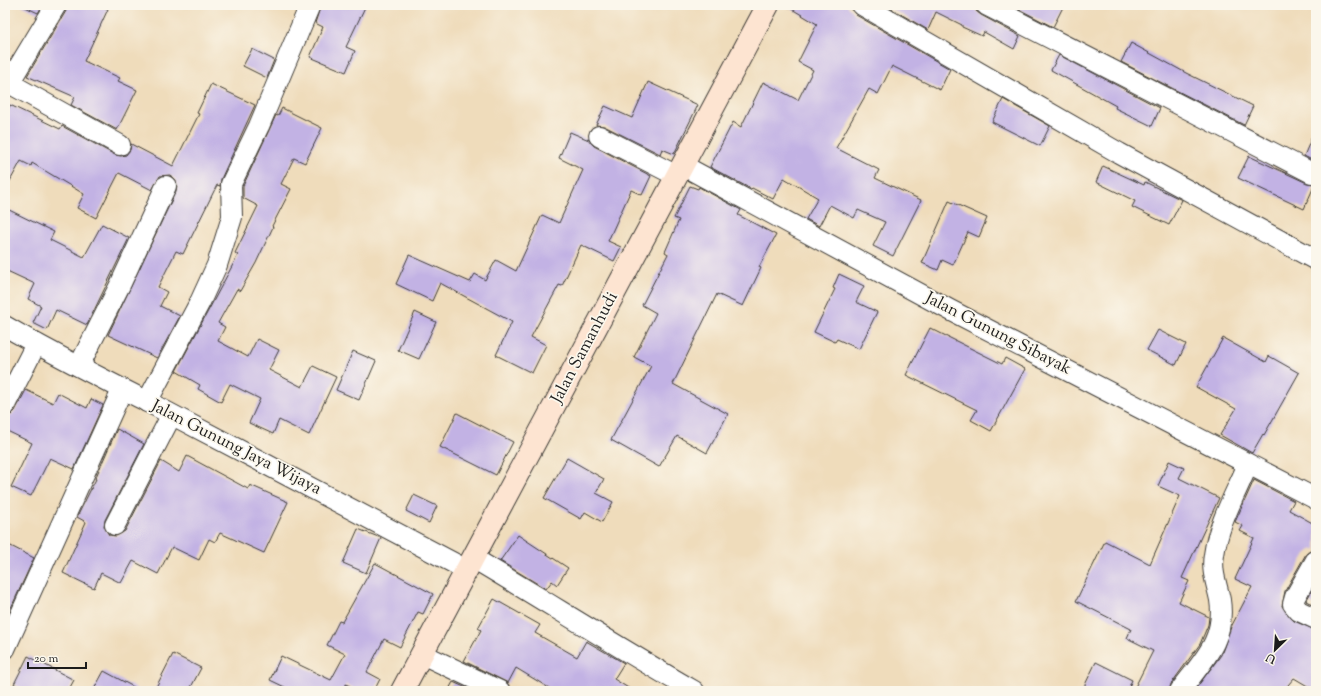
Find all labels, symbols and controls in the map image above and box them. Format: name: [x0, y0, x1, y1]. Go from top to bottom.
street label: Jalan Gunung Sibayak: [920, 286, 1075, 381]
street label: Jalan Samanhudi: [545, 288, 625, 409]
street label: Jalan Gunung Jaya Wijaya: [146, 394, 325, 501]
north arrow: [1255, 630, 1295, 670]
scale bar: [28, 644, 86, 670]
text: U: [1264, 649, 1280, 668]
text: 20 m: [34, 650, 59, 668]

